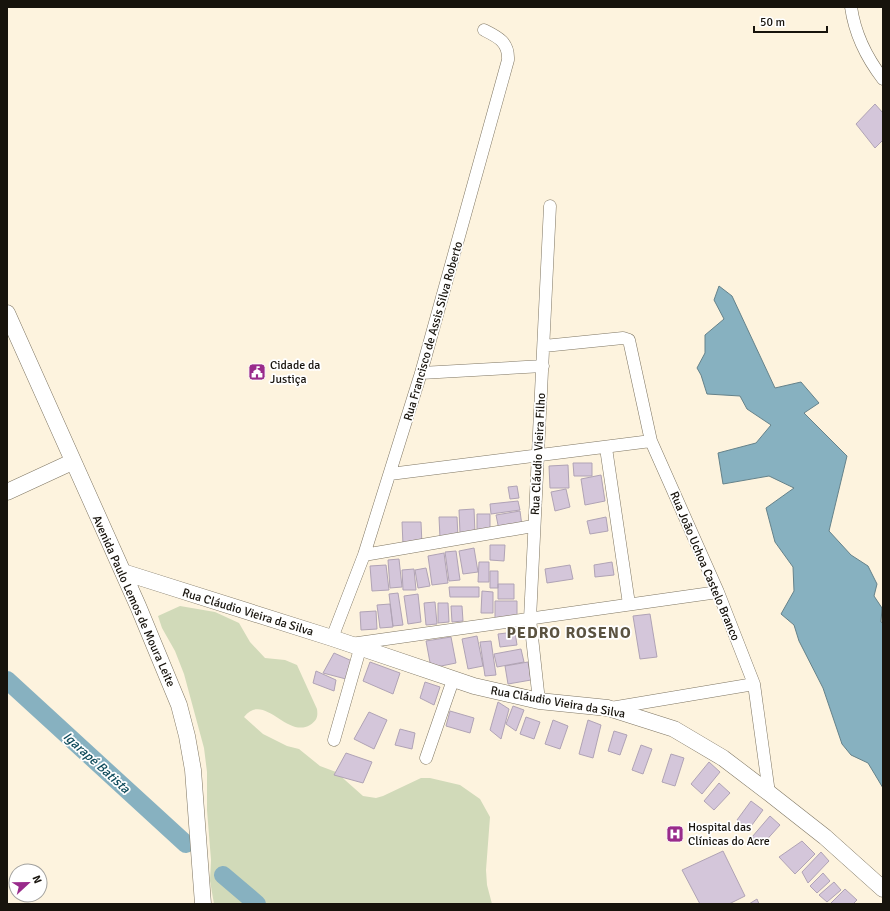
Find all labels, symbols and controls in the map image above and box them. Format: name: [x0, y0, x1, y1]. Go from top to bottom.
scale bar: [754, 8, 827, 34]
text: 50 m: [760, 15, 785, 30]
street label: Rua Francisco de Assis Silva Roberto: [401, 240, 466, 423]
place label: Cidade da Justiça: [270, 358, 320, 387]
public building icon: Cidade da Justiça: [247, 362, 267, 382]
street label: Rua Cláudio Vieira Filho: [528, 393, 549, 516]
street label: Rua João Uchoa Castelo Branco: [666, 489, 743, 643]
street label: Avenida Paulo Lemos de Moura Leite: [89, 513, 178, 689]
street label: Rua Cláudio Vieira da Silva: [180, 585, 315, 640]
district label: PEDRO ROSENO: [506, 623, 632, 643]
street label: Rua Cláudio Vieira da Silva: [489, 683, 626, 722]
water label: Igarapé Batista: [60, 729, 133, 797]
place label: Hospital das Clínicas do Acre: [688, 820, 770, 849]
hospital icon: Hospital das Clínicas do Acre: [665, 824, 685, 844]
north arrow: [8, 863, 48, 903]
text: N: [29, 873, 44, 885]

